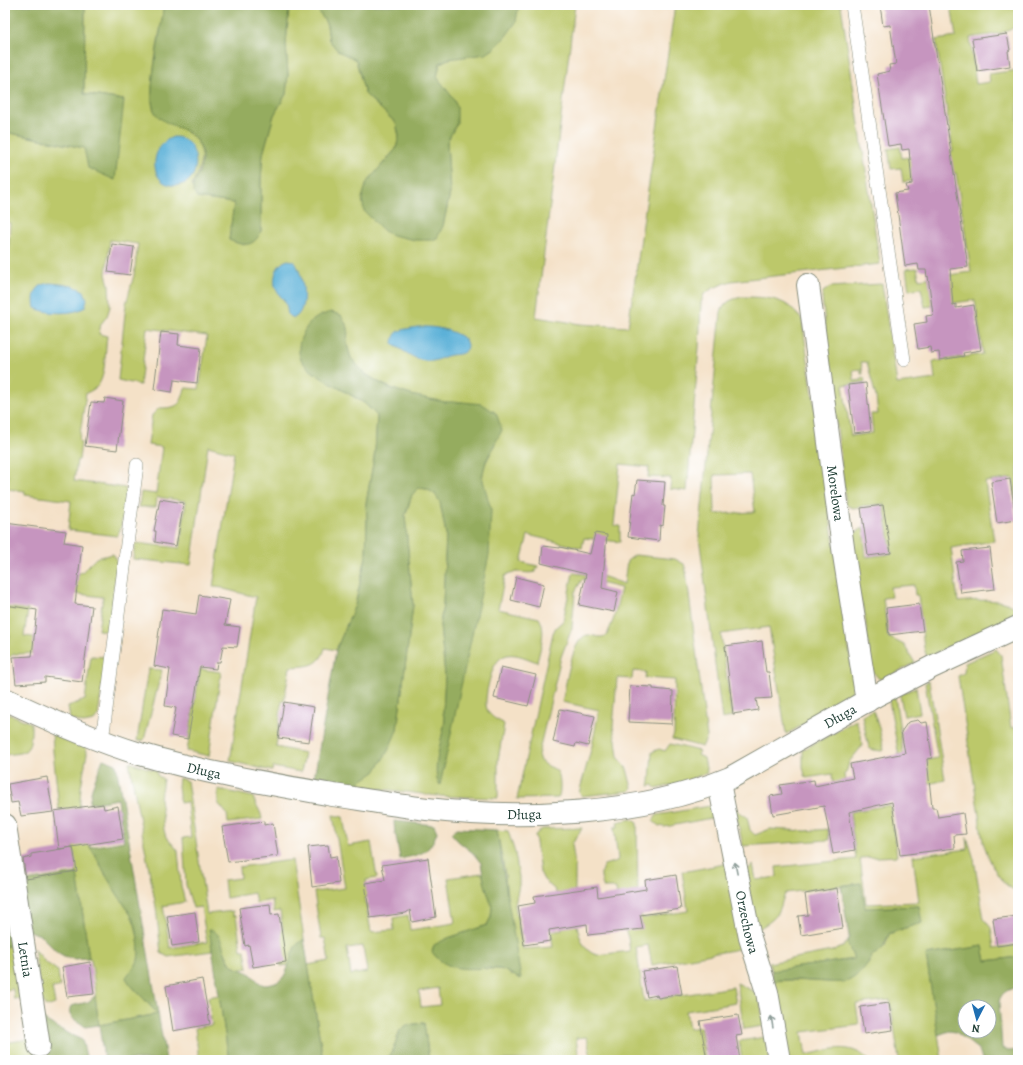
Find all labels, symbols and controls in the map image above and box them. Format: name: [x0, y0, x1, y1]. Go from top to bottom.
street label: Morelowa: [823, 464, 849, 523]
street label: Długa: [820, 699, 860, 733]
street label: Długa: [185, 757, 223, 784]
street label: Długa: [507, 804, 542, 824]
one-way arrow: [732, 862, 740, 875]
street label: Orzechowa: [731, 889, 764, 957]
street label: Letnia: [14, 940, 38, 979]
north arrow: [957, 999, 997, 1039]
one-way arrow: [768, 1015, 776, 1028]
text: N: [971, 1021, 981, 1036]

